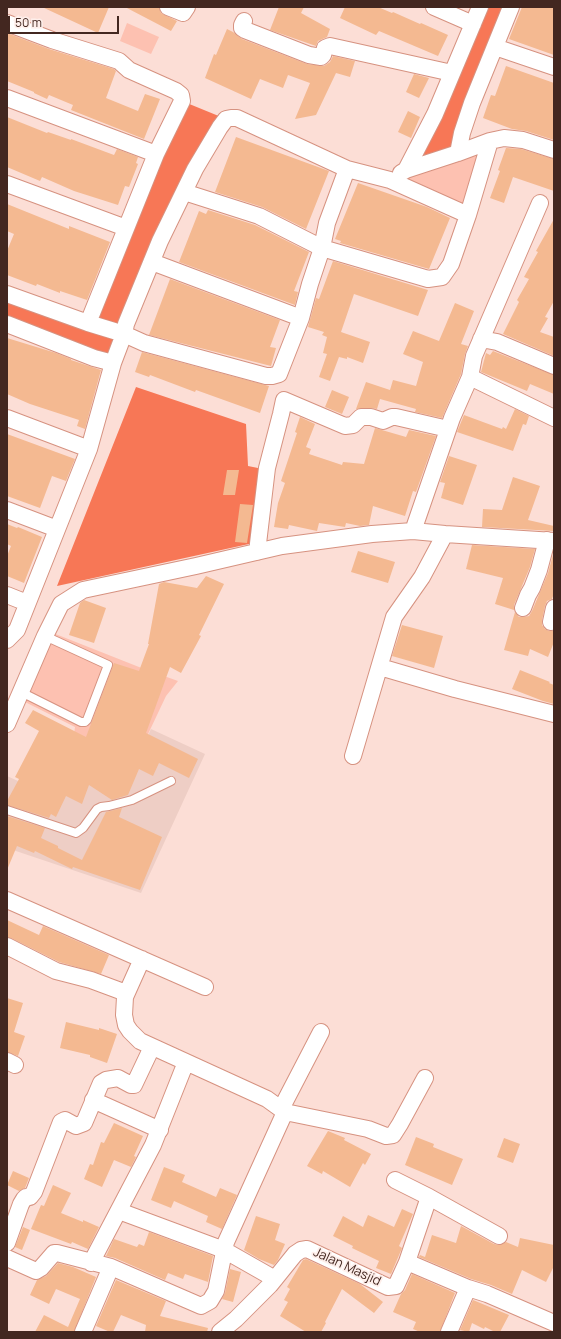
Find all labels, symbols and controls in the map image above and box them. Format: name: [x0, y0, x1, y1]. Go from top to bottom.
scale bar: [10, 8, 121, 34]
text: 50 m: [15, 14, 42, 31]
street label: Jalan Masjid: [311, 1245, 383, 1289]

